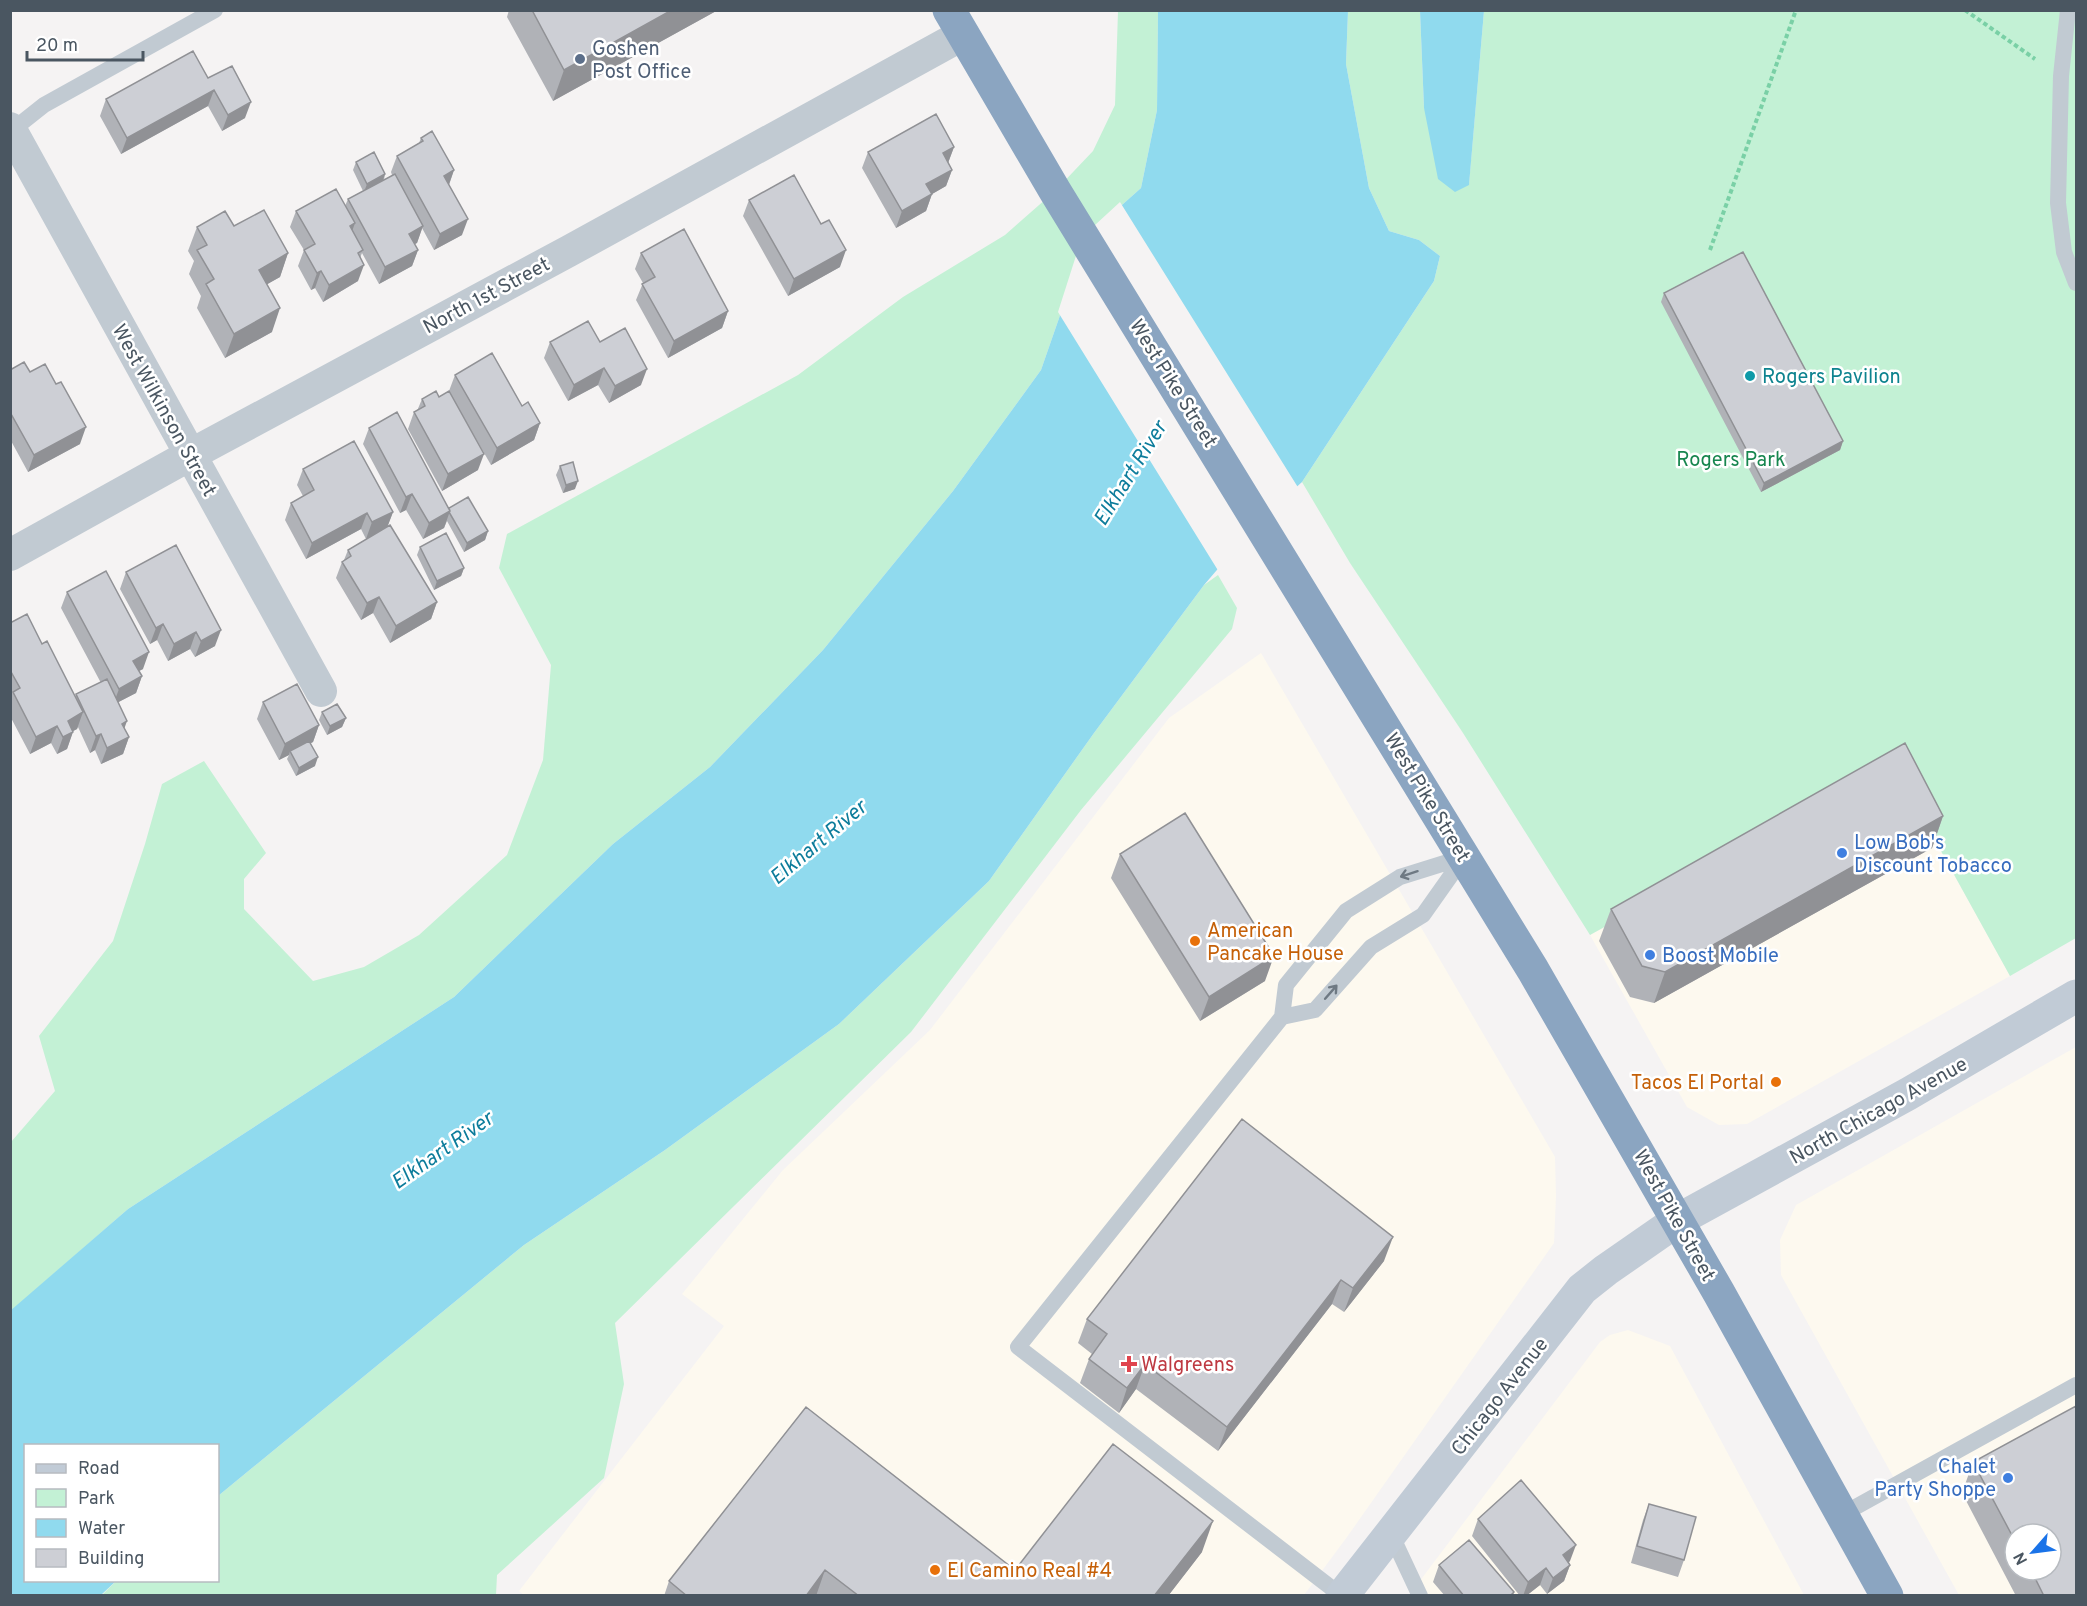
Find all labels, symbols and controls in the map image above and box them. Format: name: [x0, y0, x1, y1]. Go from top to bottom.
scale bar: [27, 24, 142, 62]
text: 20 m: [36, 35, 78, 58]
place label: Goshen Post Office: [592, 37, 691, 86]
marker: Goshen Post Office: [573, 52, 587, 66]
street label: North 1st Street: [419, 252, 555, 341]
street label: West Pike Street: [1122, 315, 1222, 453]
street label: West Wilkinson Street: [105, 320, 221, 502]
place label: Rogers Pavilion: [1762, 365, 1901, 391]
marker: Rogers Pavilion: [1743, 369, 1757, 383]
water label: Elkhart River: [1088, 415, 1175, 531]
park label: Rogers Park: [1676, 448, 1786, 474]
street label: West Pike Street: [1377, 728, 1475, 868]
water label: Elkhart River: [765, 793, 875, 892]
place label: Low Bob's Discount Tobacco: [1854, 831, 2012, 880]
marker: Low Bob's Discount Tobacco: [1835, 846, 1849, 860]
one-way arrow: [1400, 869, 1419, 880]
place label: American Pancake House: [1207, 919, 1344, 968]
marker: American Pancake House: [1188, 934, 1202, 948]
place label: Boost Mobile: [1662, 944, 1779, 970]
marker: Boost Mobile: [1643, 948, 1657, 962]
one-way arrow: [1324, 985, 1338, 1000]
street label: North Chicago Avenue: [1785, 1052, 1972, 1171]
place label: Tacos El Portal: [1631, 1071, 1764, 1097]
marker: Tacos El Portal: [1769, 1075, 1783, 1089]
water label: Elkhart River: [387, 1105, 501, 1196]
street label: West Pike Street: [1626, 1146, 1720, 1286]
street label: Chicago Avenue: [1446, 1333, 1555, 1462]
place label: Walgreens: [1141, 1353, 1234, 1379]
marker: Walgreens: [1122, 1357, 1136, 1371]
legend: [24, 1444, 219, 1582]
place label: Chalet Party Shoppe: [1874, 1455, 1996, 1504]
text: Road: [78, 1458, 120, 1481]
marker: Chalet Party Shoppe: [2001, 1471, 2015, 1485]
text: Park: [78, 1488, 115, 1511]
text: Water: [78, 1518, 125, 1541]
north arrow: [2003, 1522, 2063, 1582]
text: Building: [78, 1548, 144, 1571]
text: N: [2010, 1548, 2033, 1568]
place label: El Camino Real #4: [947, 1559, 1112, 1585]
marker: El Camino Real #4: [928, 1563, 942, 1577]

